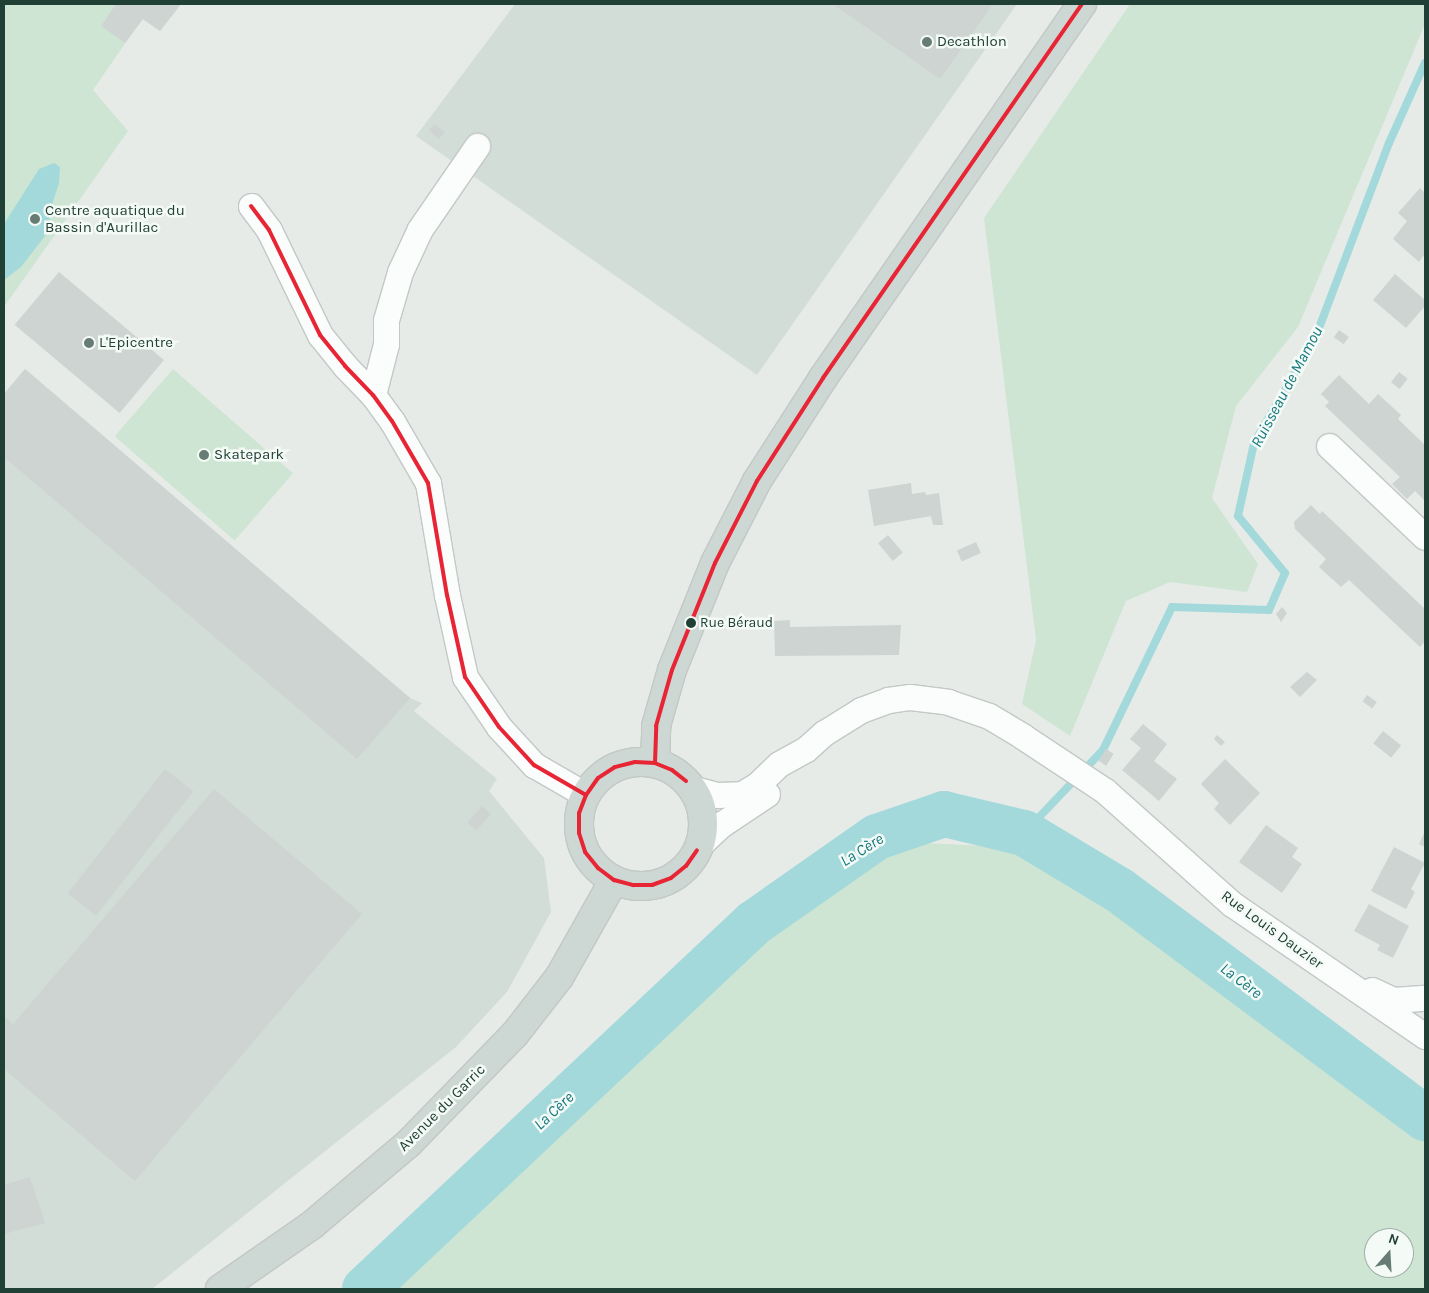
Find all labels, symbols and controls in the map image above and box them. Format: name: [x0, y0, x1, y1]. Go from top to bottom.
place label: Decathlon: [937, 33, 1007, 51]
marker: Decathlon: [921, 36, 933, 48]
place label: Centre aquatique du Bassin d'Aurillac: [45, 201, 185, 236]
marker: Centre aquatique du Bassin d'Aurillac: [29, 213, 41, 225]
water label: Ruisseau de Mamou: [1247, 323, 1327, 451]
place label: L'Epicentre: [99, 334, 173, 352]
marker: L'Epicentre: [83, 337, 95, 349]
place label: Skatepark: [214, 446, 284, 464]
marker: Skatepark: [198, 449, 210, 461]
place label: Rue Béraud: [700, 615, 773, 631]
marker: Rue Béraud: [686, 618, 696, 628]
water label: La Cère: [837, 829, 887, 871]
street label: Rue Louis Dauzier: [1217, 887, 1327, 973]
water label: La Cère: [1216, 959, 1266, 1003]
street label: Avenue du Garric: [395, 1061, 489, 1155]
water label: La Cère: [530, 1088, 578, 1134]
north arrow: [1364, 1228, 1414, 1278]
text: N: [1386, 1230, 1401, 1249]

